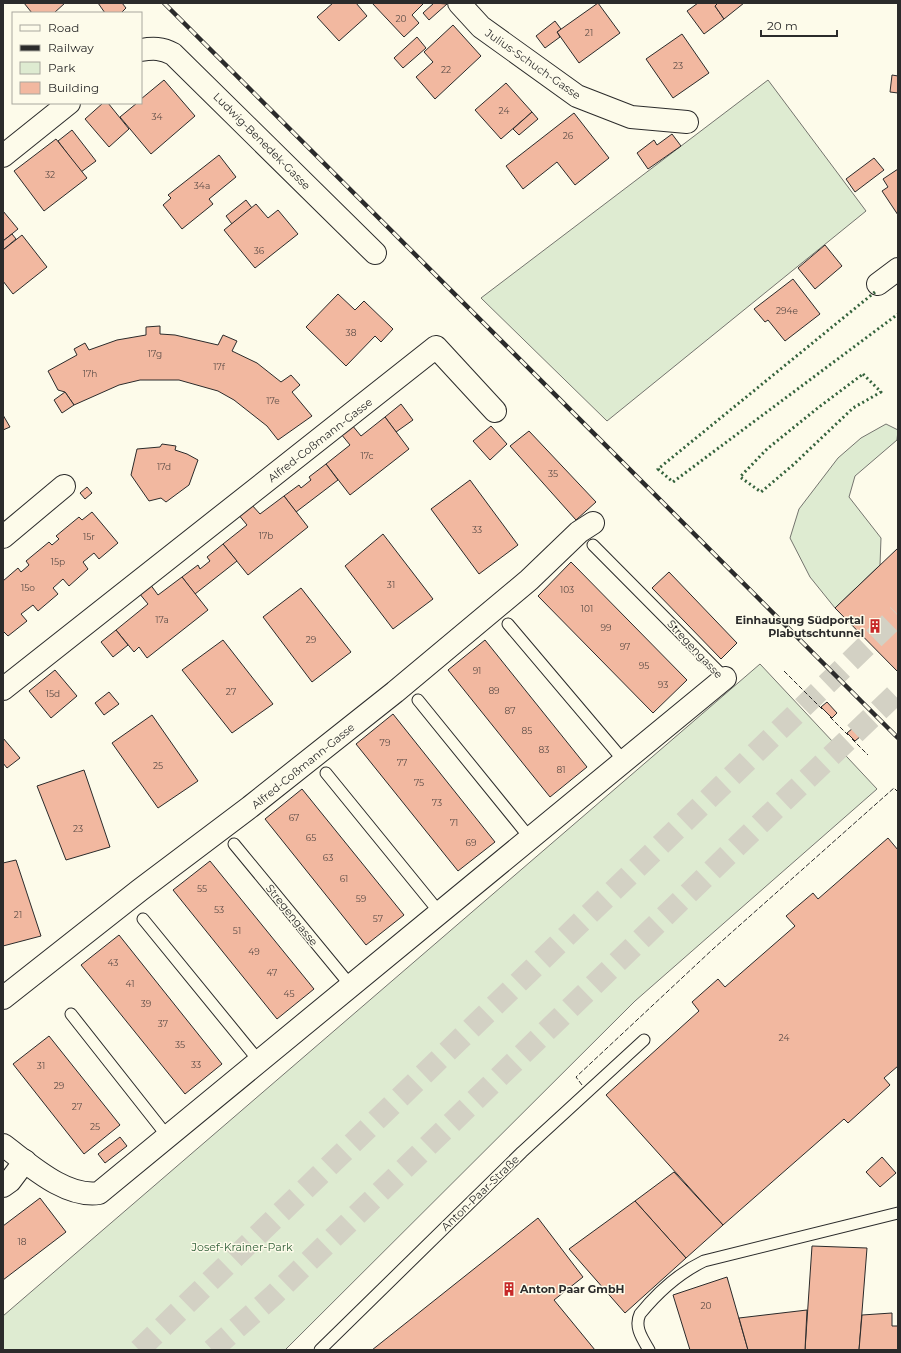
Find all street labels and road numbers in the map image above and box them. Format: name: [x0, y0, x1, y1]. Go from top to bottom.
street label: Julius-Schuch-Gasse: [482, 25, 584, 102]
street label: Ludwig-Benedek-Gasse: [210, 89, 314, 193]
street label: Alfred-Coßmann-Gasse: [265, 395, 375, 485]
street label: Stregengasse: [664, 617, 726, 682]
street label: Alfred-Coßmann-Gasse: [249, 720, 358, 812]
street label: Stregengasse: [263, 881, 321, 949]
street label: Anton-Paar-Straße: [438, 1152, 522, 1234]

